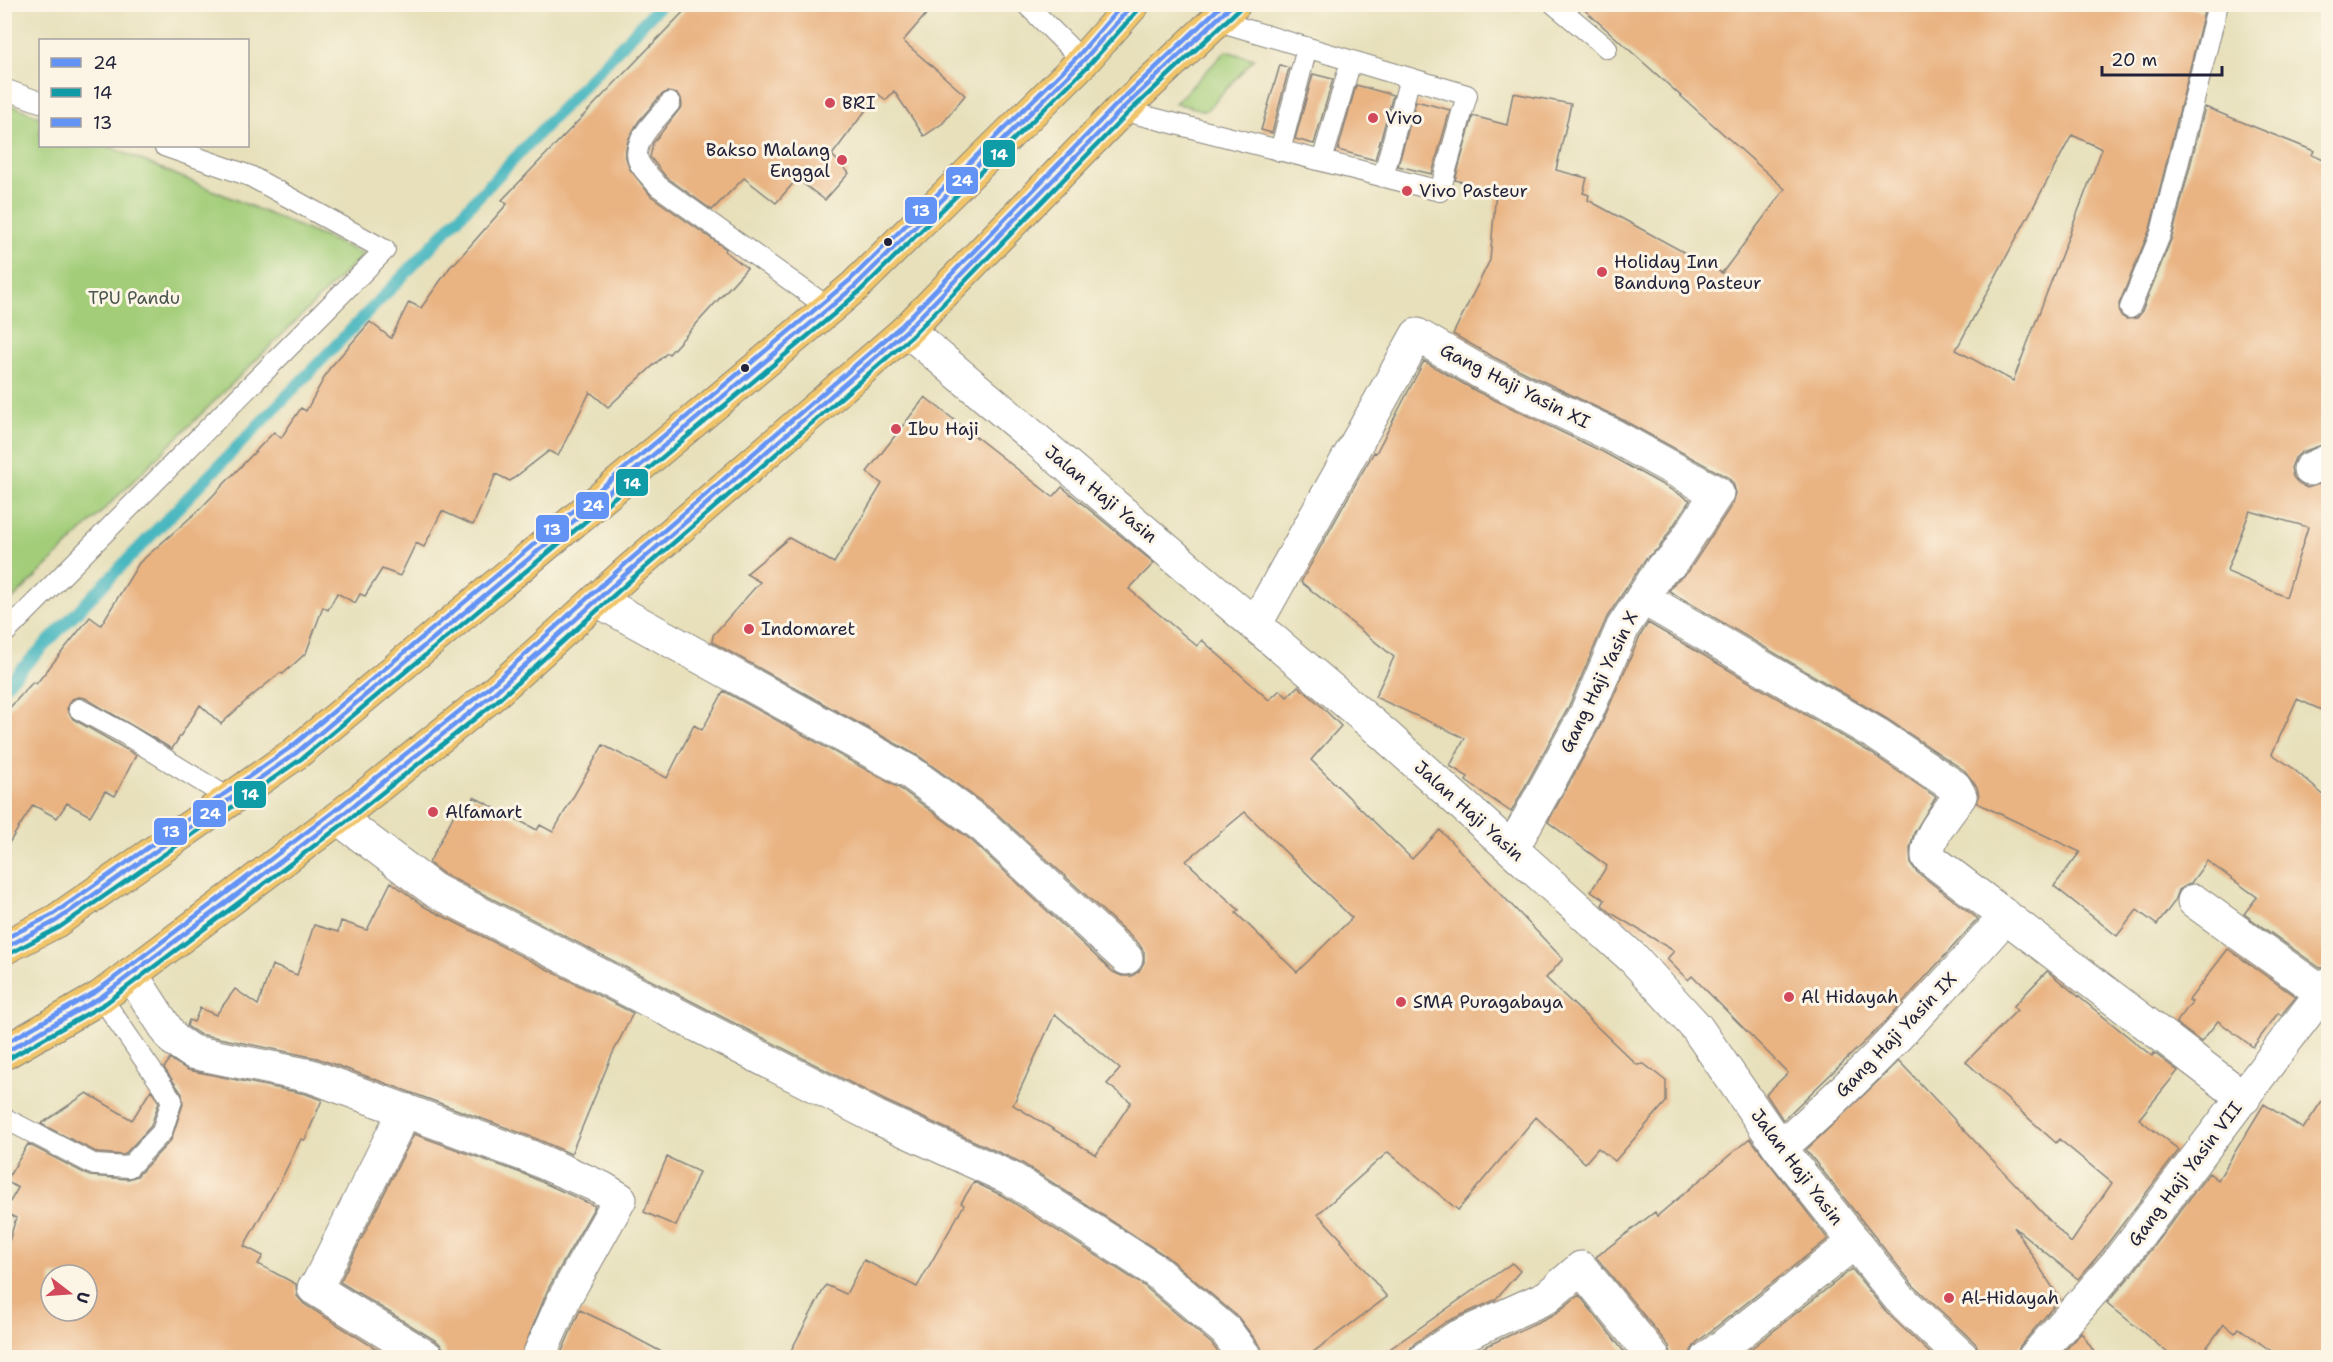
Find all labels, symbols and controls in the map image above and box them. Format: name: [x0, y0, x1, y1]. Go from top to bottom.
legend: [39, 39, 249, 147]
scale bar: [2102, 39, 2222, 77]
text: 20 m: [2111, 48, 2157, 72]
text: 24: [93, 51, 117, 75]
text: 14: [93, 81, 112, 105]
place label: BRI: [842, 91, 876, 115]
marker: BRI: [823, 96, 837, 110]
place label: Vivo: [1385, 106, 1422, 130]
text: 13: [93, 111, 112, 135]
marker: Vivo: [1366, 111, 1380, 125]
place label: Bakso Malang Enggal: [706, 138, 831, 183]
line badge: 14: [982, 139, 1016, 168]
text: 14: [990, 144, 1008, 165]
marker: Bakso Malang Enggal: [835, 153, 849, 167]
line badge: 24: [945, 166, 979, 195]
text: 24: [951, 170, 973, 191]
place label: Vivo Pasteur: [1419, 179, 1528, 203]
marker: Vivo Pasteur: [1400, 184, 1414, 198]
line badge: 13: [904, 196, 938, 225]
text: 13: [912, 200, 930, 221]
unlabelled marker: [882, 236, 894, 248]
place label: Holiday Inn Bandung Pasteur: [1614, 250, 1762, 295]
marker: Holiday Inn Bandung Pasteur: [1595, 265, 1609, 279]
park label: TPU Pandu: [88, 286, 180, 310]
street label: Gang Haji Yasin XI: [1436, 338, 1594, 434]
unlabelled marker: [739, 362, 751, 374]
place label: Ibu Haji: [908, 417, 979, 441]
marker: Ibu Haji: [889, 422, 903, 436]
street label: Jalan Haji Yasin: [1040, 440, 1162, 548]
line badge: 14: [615, 468, 649, 497]
text: 14: [623, 473, 641, 494]
line badge: 24: [575, 491, 610, 520]
text: 24: [582, 495, 604, 516]
line badge: 13: [535, 514, 570, 543]
text: 13: [543, 519, 561, 540]
street label: Gang Haji Yasin X: [1554, 607, 1644, 757]
place label: Indomaret: [761, 617, 855, 641]
marker: Indomaret: [742, 622, 756, 636]
street label: Jalan Haji Yasin: [1409, 755, 1529, 867]
line badge: 14: [233, 780, 267, 809]
text: 14: [241, 784, 259, 805]
line badge: 24: [192, 799, 227, 828]
place label: Alfamart: [445, 800, 523, 824]
text: 24: [199, 803, 221, 824]
marker: Alfamart: [426, 805, 440, 819]
line badge: 13: [153, 817, 188, 846]
text: 13: [162, 821, 180, 842]
street label: Gang Haji Yasin IX: [1830, 967, 1962, 1103]
place label: Al Hidayah: [1801, 985, 1898, 1009]
place label: SMA Puragabaya: [1413, 990, 1563, 1014]
marker: Al Hidayah: [1782, 990, 1796, 1004]
marker: SMA Puragabaya: [1394, 995, 1408, 1009]
street label: Gang Haji Yasin VII: [2123, 1097, 2247, 1251]
street label: Jalan Haji Yasin: [1745, 1104, 1849, 1230]
north arrow: [39, 1263, 99, 1323]
place label: Al-Hidayah: [1961, 1286, 2059, 1310]
text: U: [71, 1289, 95, 1306]
marker: Al-Hidayah: [1942, 1291, 1956, 1305]

